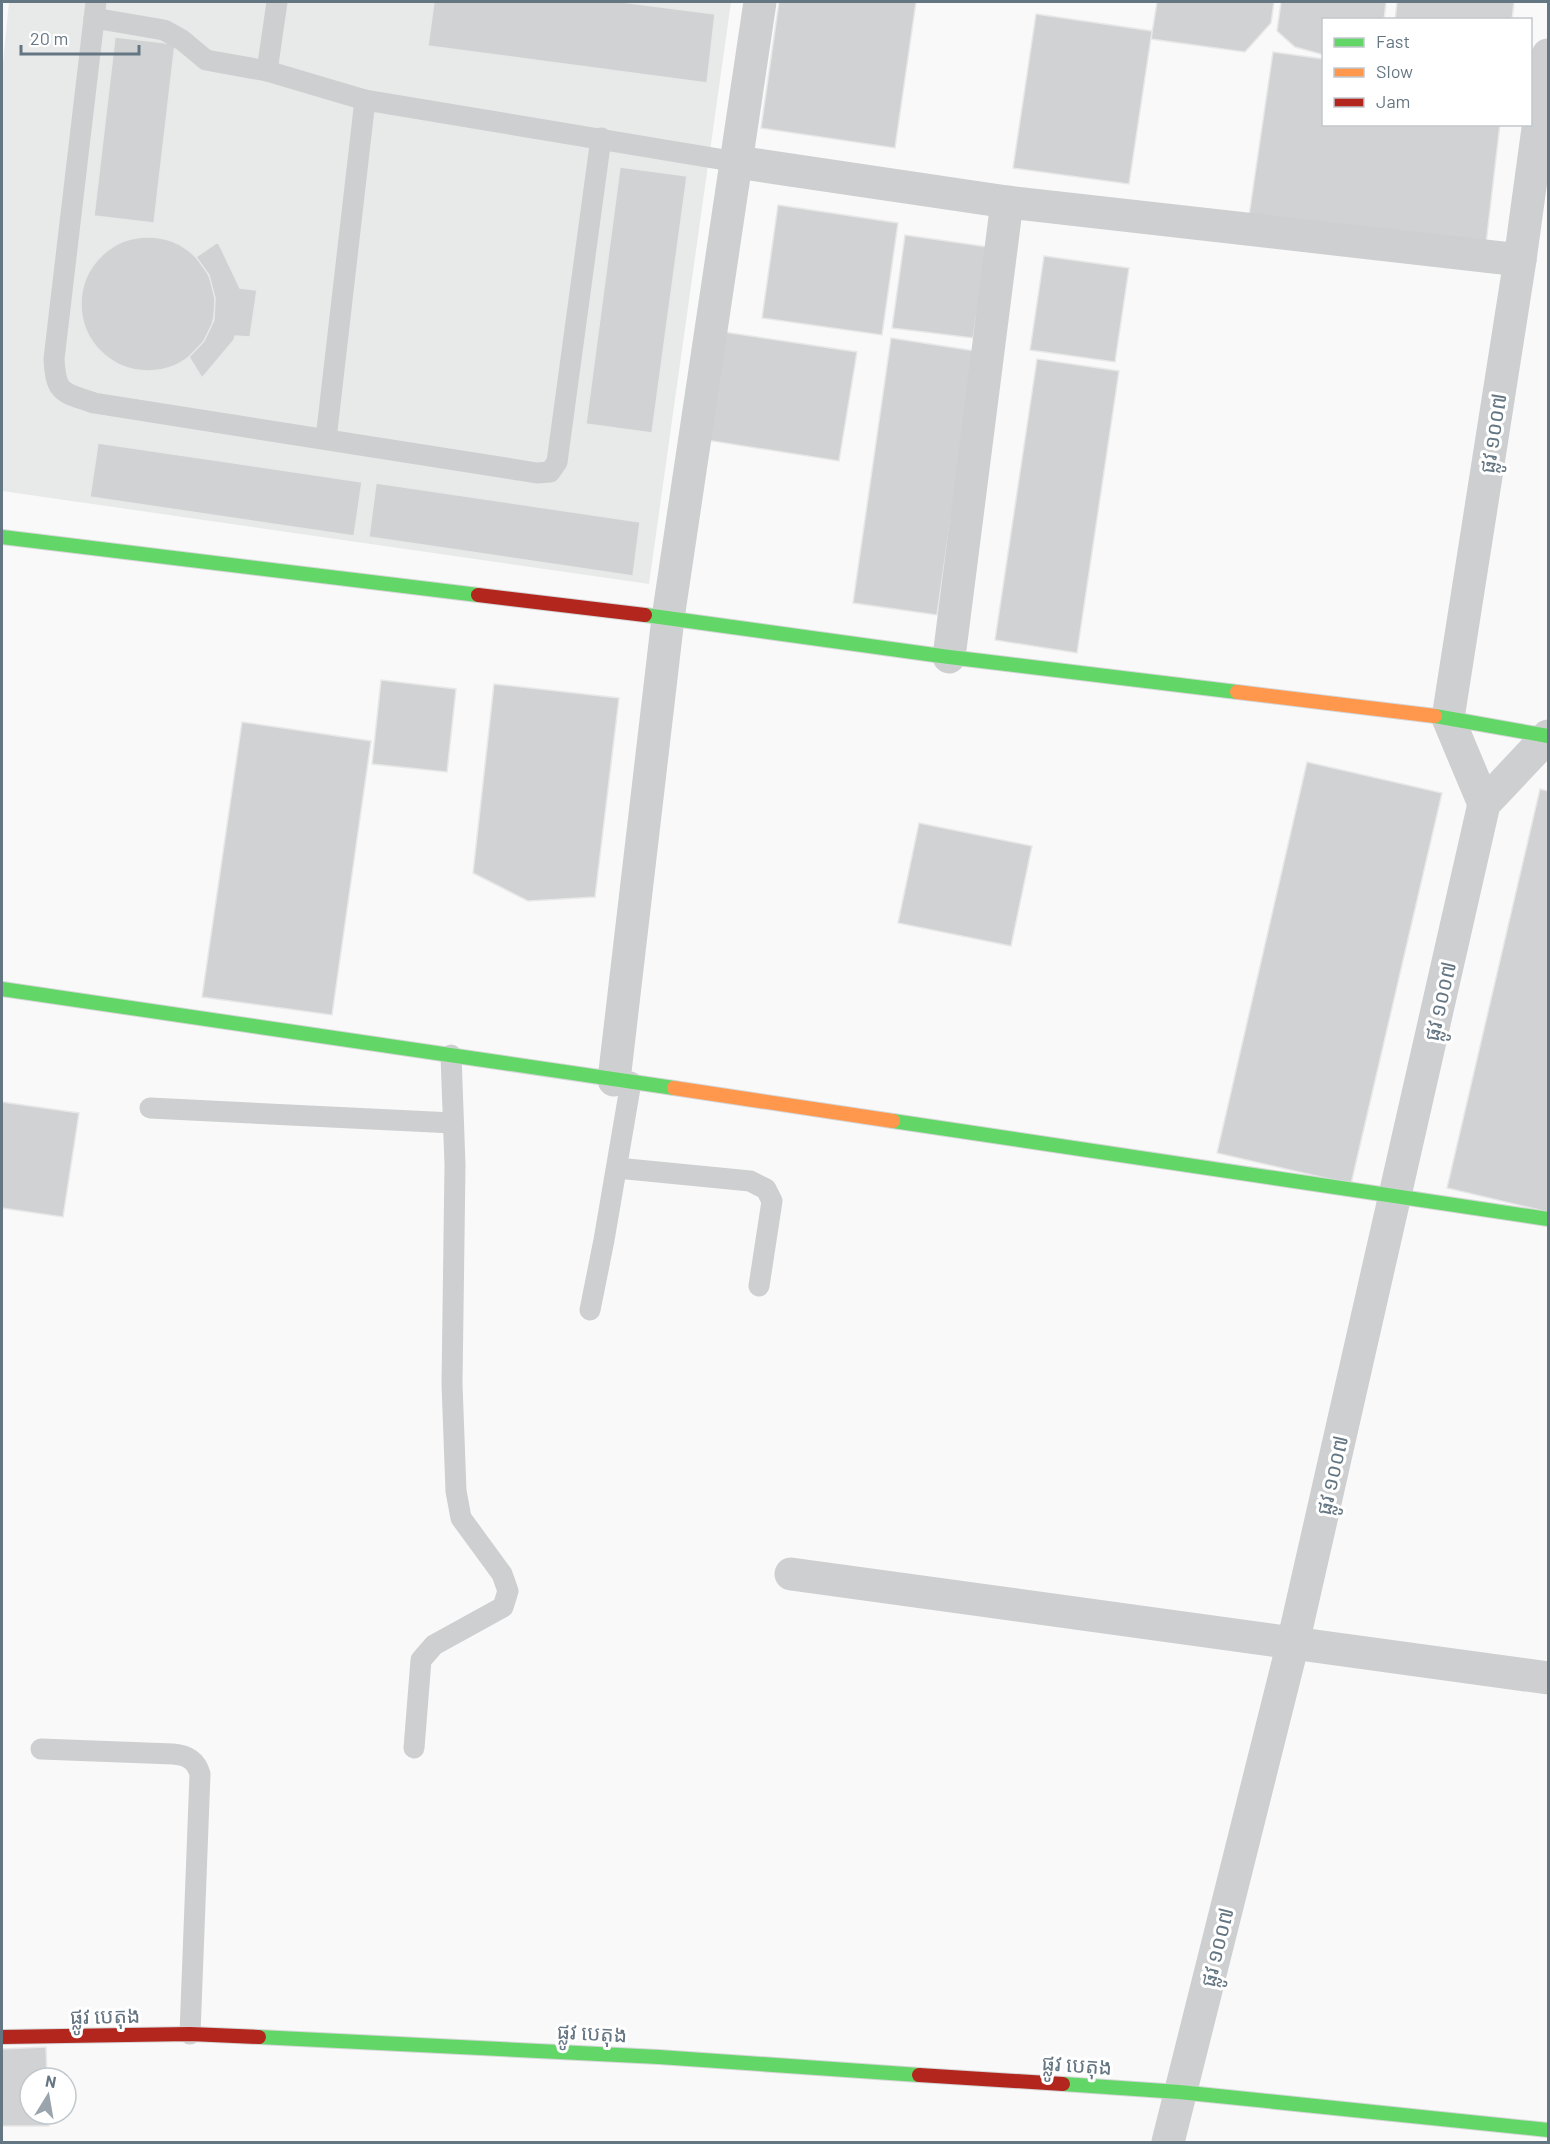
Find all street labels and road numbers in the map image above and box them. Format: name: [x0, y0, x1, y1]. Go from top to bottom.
street label: ផ្លូវ ១០០៧: [1473, 391, 1519, 476]
street label: ផ្លូវ ១០០៧: [1418, 959, 1468, 1045]
street label: ផ្លូវ ១០០៧: [1310, 1433, 1360, 1519]
street label: ផ្លូវ ១០០៧: [1194, 1905, 1246, 1991]
street label: ផ្លូវ បេតុង: [70, 2002, 141, 2036]
street label: ផ្លូវ បេតុង: [556, 2018, 628, 2055]
street label: ផ្លូវ បេតុង: [1040, 2049, 1113, 2087]

